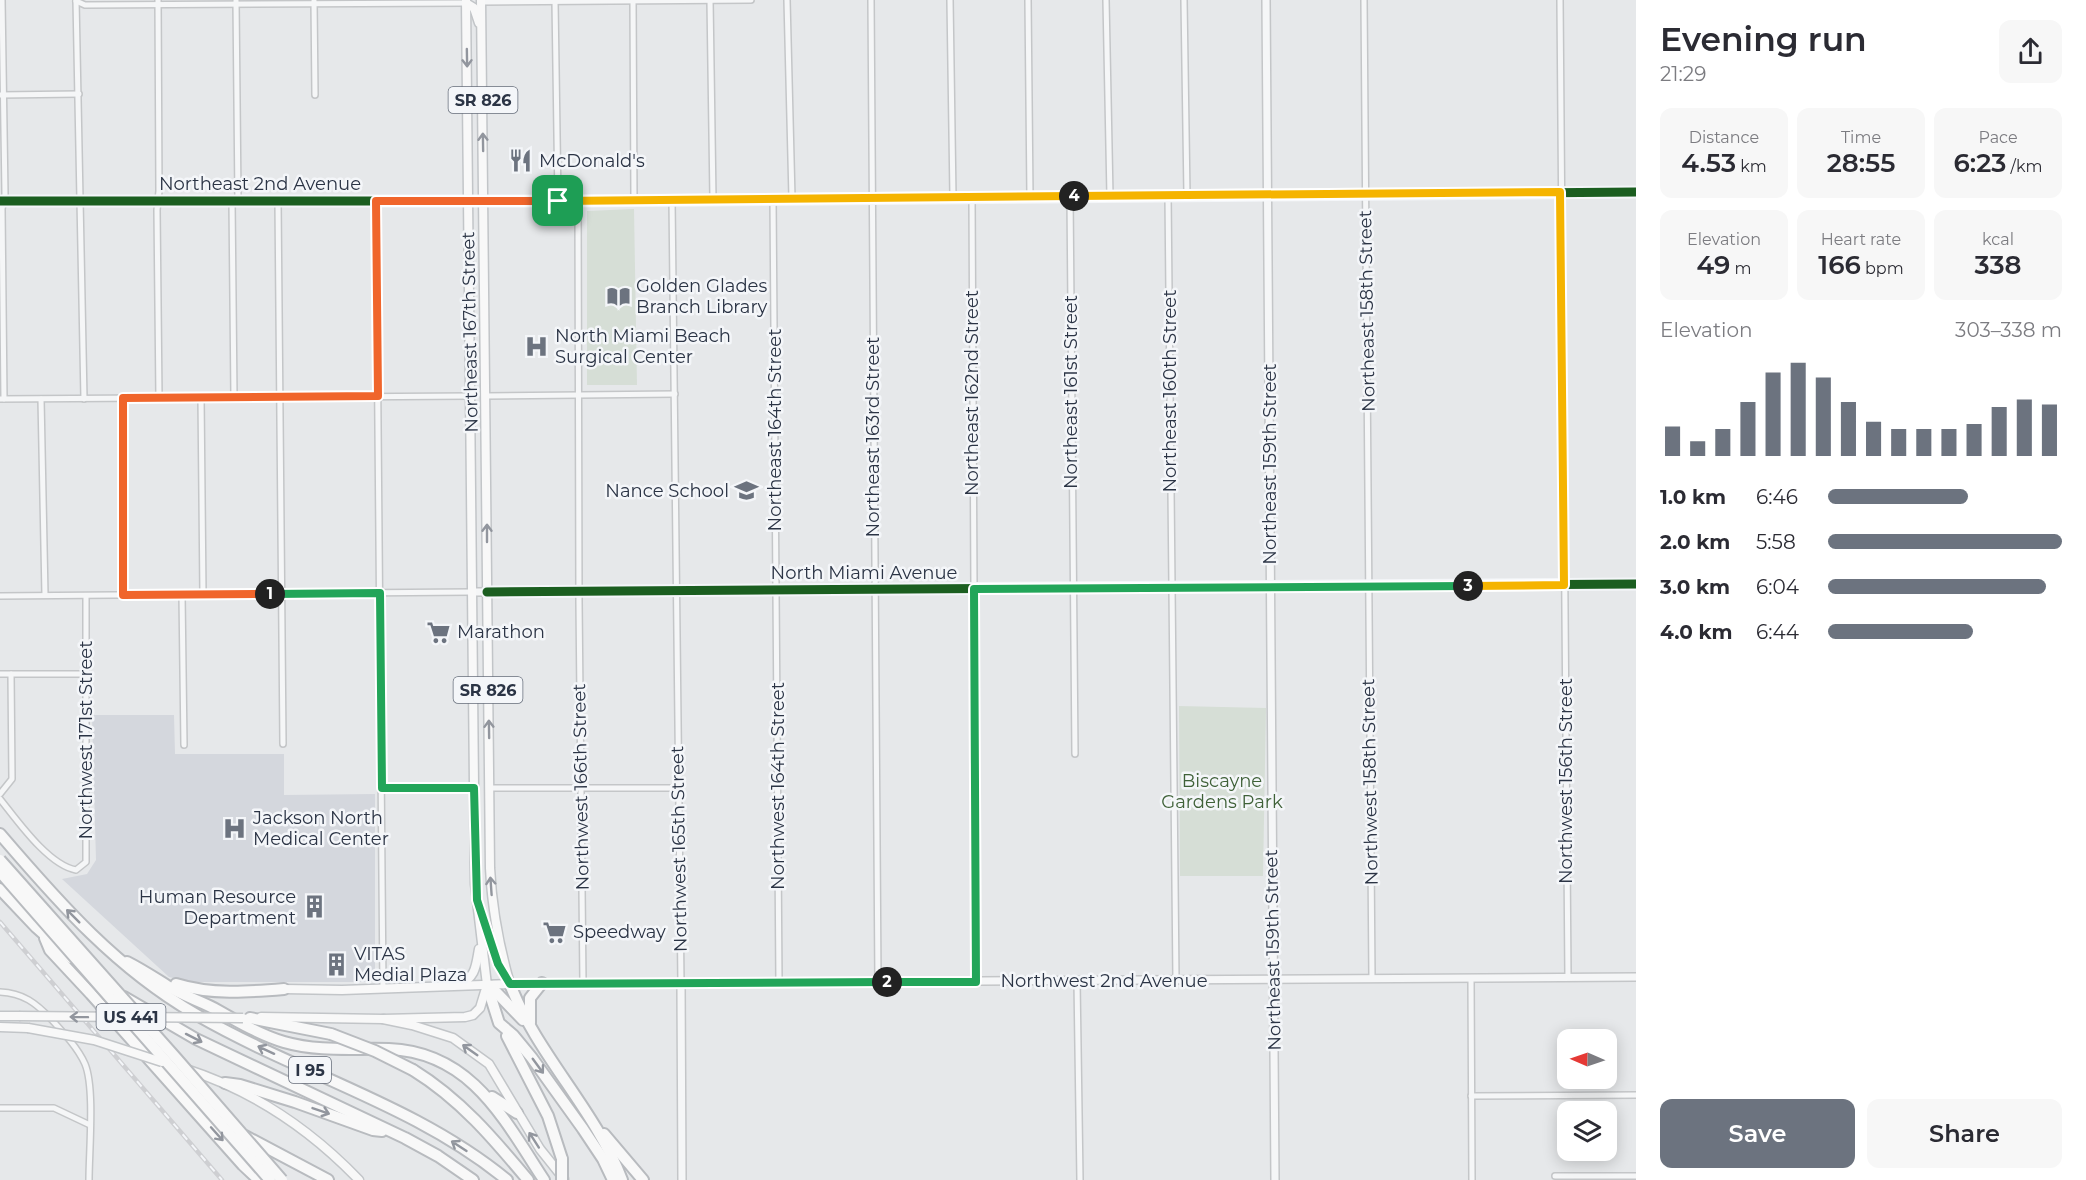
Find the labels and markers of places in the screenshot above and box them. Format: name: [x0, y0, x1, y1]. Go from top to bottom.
restaurant icon: McDonald's: [508, 148, 534, 174]
place label: McDonald's: [539, 150, 645, 172]
pin: [532, 175, 583, 226]
pin: 4: [1059, 181, 1089, 211]
place label: Golden Glades Branch Library: [636, 275, 768, 318]
library icon: Golden Glades Branch Library: [605, 283, 631, 309]
place label: North Miami Beach Surgical Center: [555, 325, 731, 368]
hospital icon: North Miami Beach Surgical Center: [524, 333, 550, 359]
school or university icon: Nance School: [734, 478, 760, 504]
place label: Nance School: [605, 480, 729, 502]
pin: 3: [1453, 571, 1483, 601]
pin: 1: [255, 579, 285, 609]
supermarket icon: Marathon: [426, 619, 452, 645]
place label: Marathon: [457, 621, 545, 643]
place label: Jackson North Medical Center: [252, 807, 389, 850]
hospital icon: Jackson North Medical Center: [222, 815, 248, 841]
place label: Human Resource Department: [139, 886, 296, 929]
building icon: Human Resource Department: [301, 894, 327, 920]
supermarket icon: Speedway: [542, 919, 568, 945]
place label: Speedway: [573, 921, 666, 943]
place label: VITAS Medial Plaza: [354, 943, 468, 986]
building icon: VITAS Medial Plaza: [323, 951, 349, 977]
pin: 2: [872, 967, 902, 997]

